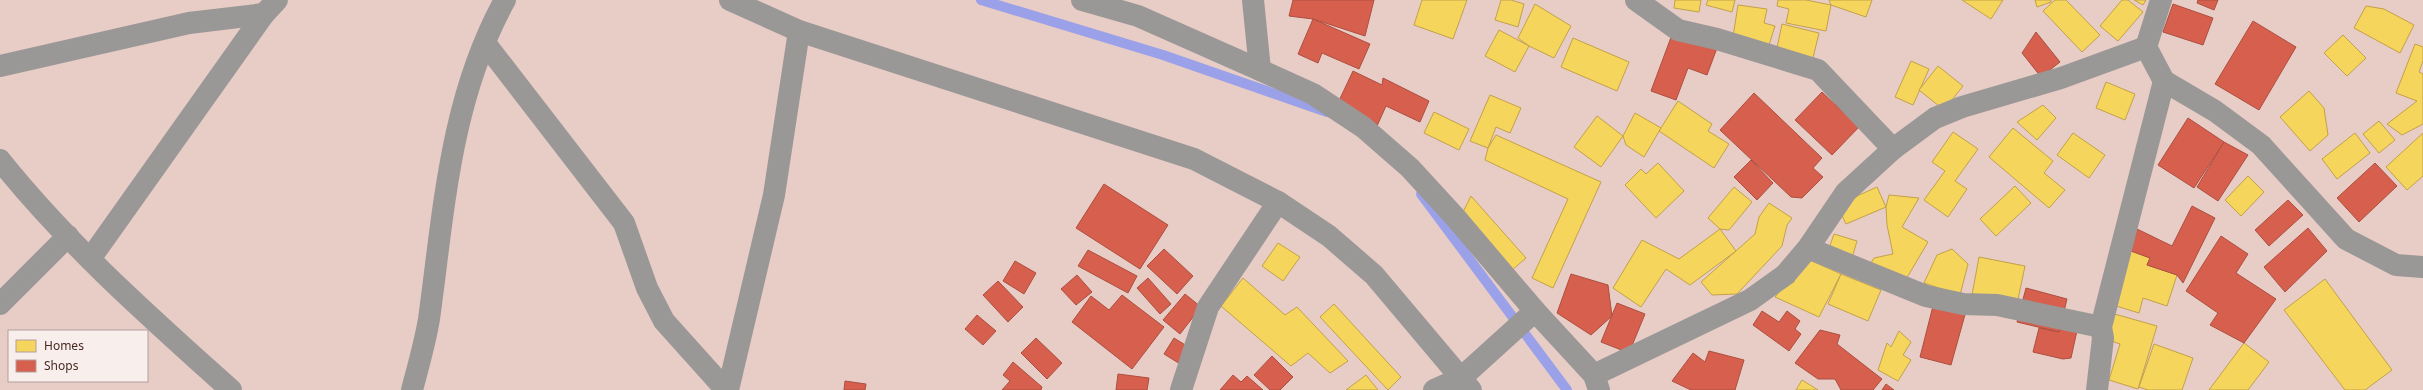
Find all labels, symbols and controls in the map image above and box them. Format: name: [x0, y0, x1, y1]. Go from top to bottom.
legend: [8, 330, 148, 382]
text: Homes: [44, 337, 84, 354]
text: Shops: [44, 357, 79, 374]

